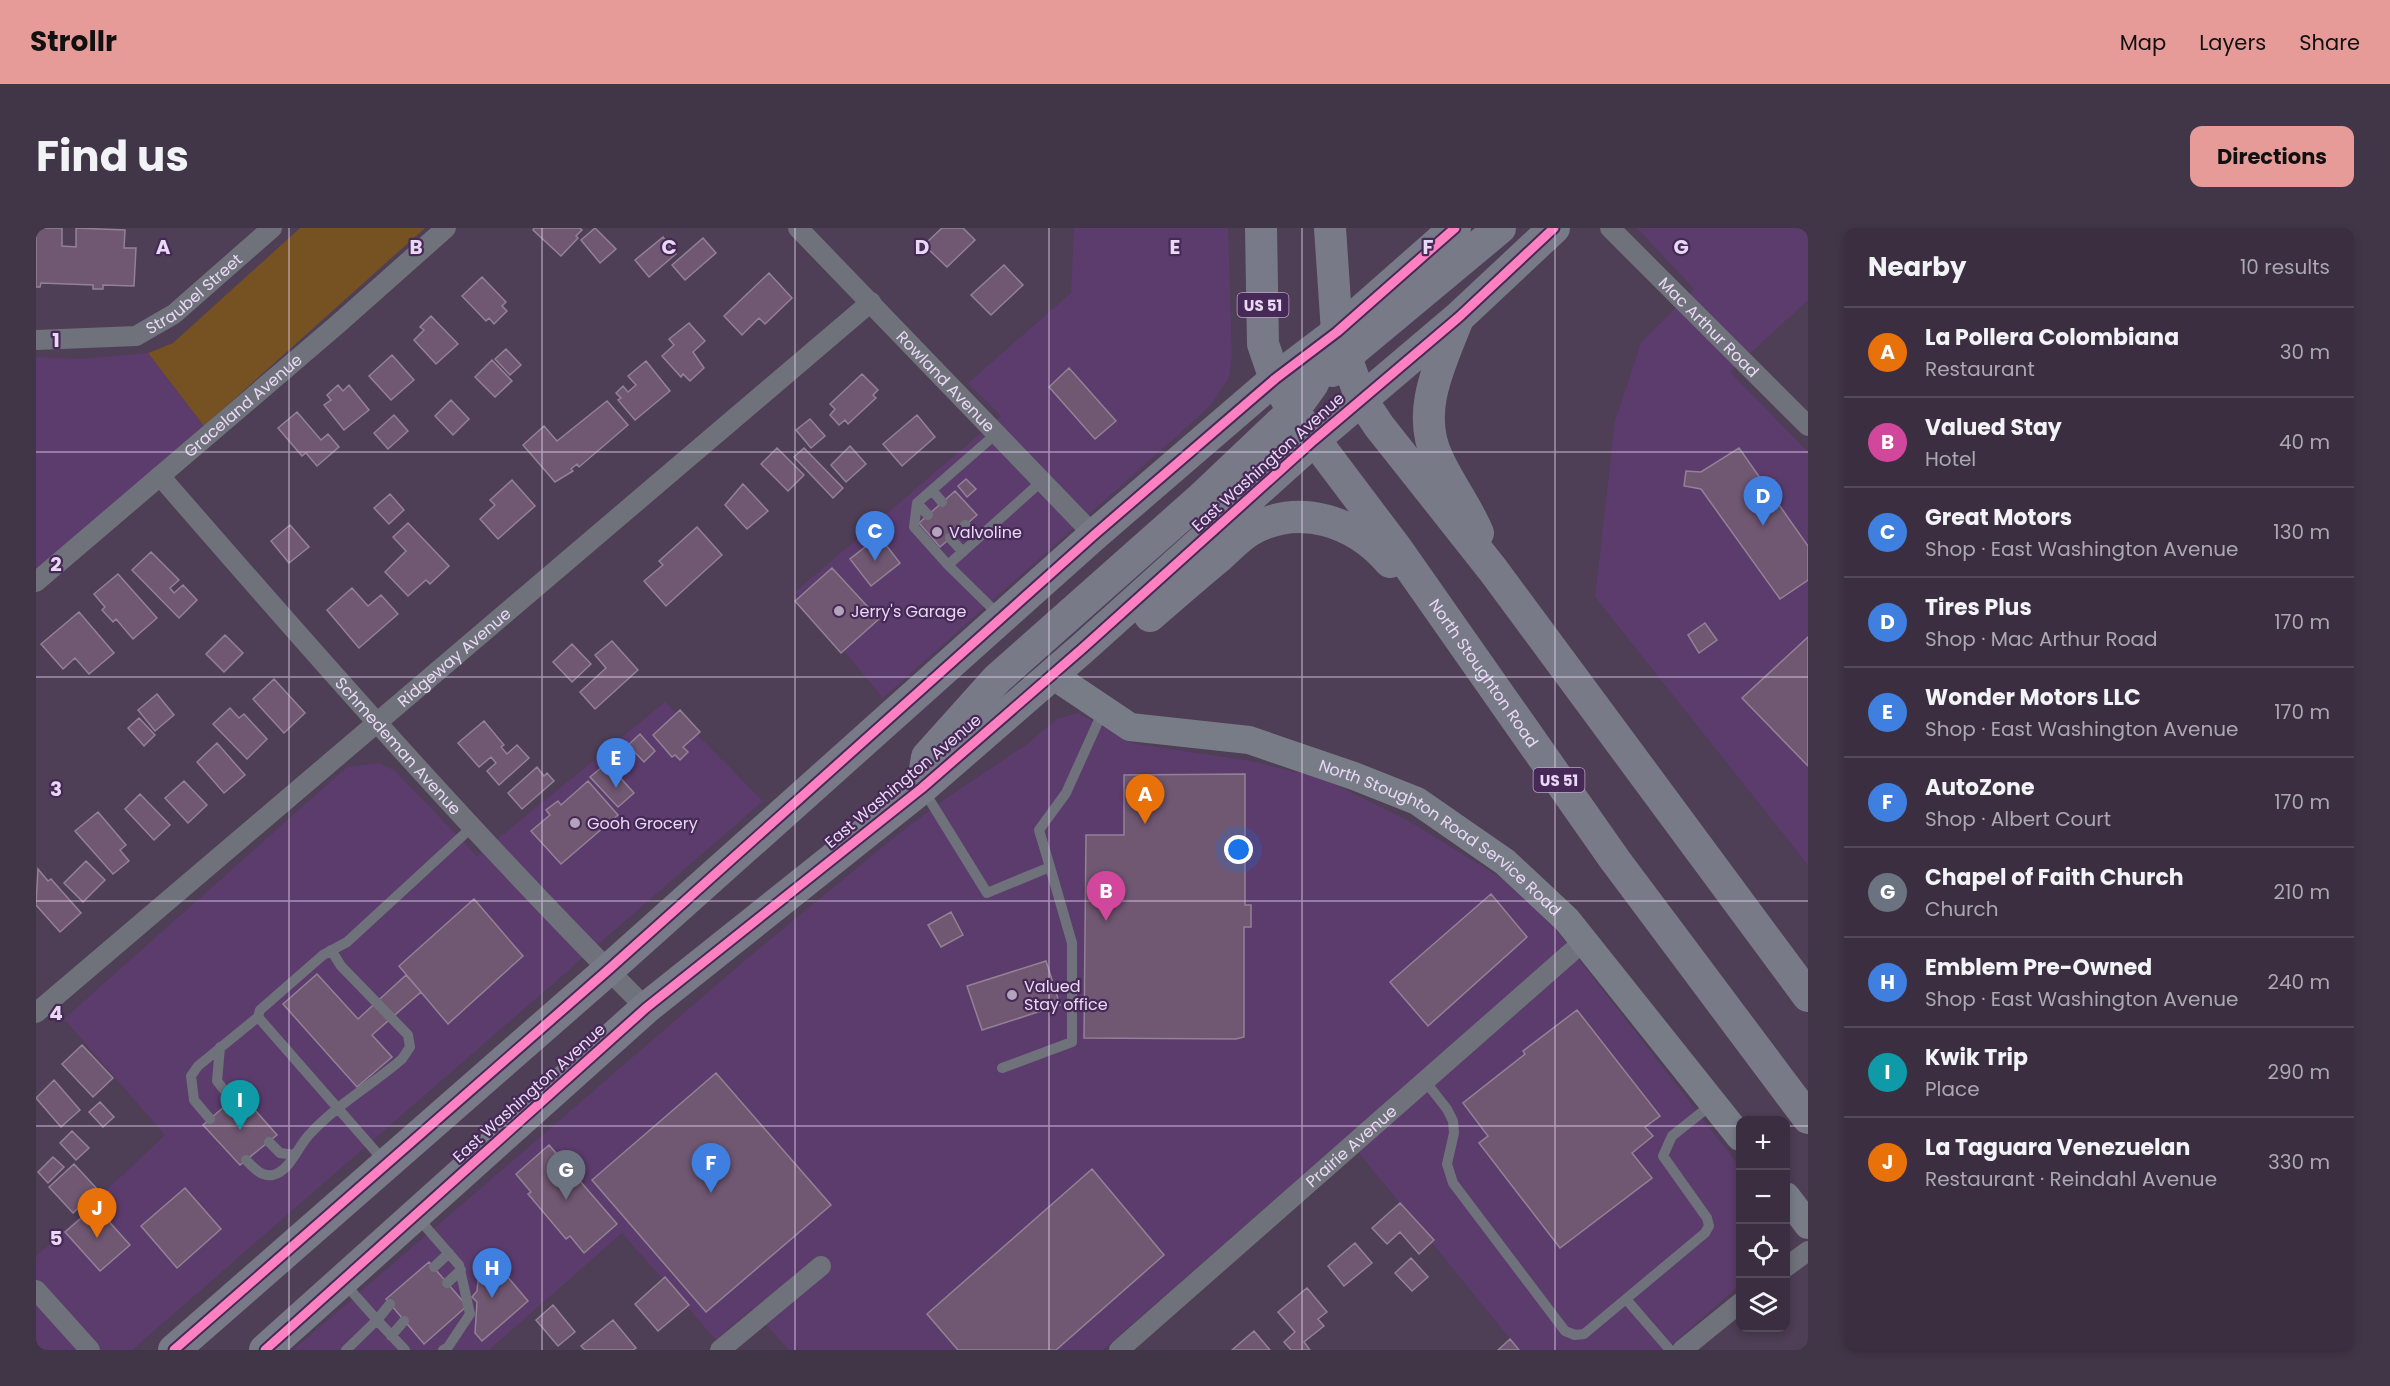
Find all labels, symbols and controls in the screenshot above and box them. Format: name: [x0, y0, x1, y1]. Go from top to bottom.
text: Strollr: [30, 22, 117, 61]
text: Map: [2120, 28, 2166, 57]
text: Layers: [2199, 28, 2266, 57]
text: Share: [2299, 28, 2360, 57]
button: Directions: [2190, 126, 2354, 187]
text: Find us: [36, 127, 189, 186]
text: A: [156, 233, 171, 261]
text: B: [409, 233, 423, 261]
text: C: [661, 233, 677, 261]
text: D: [915, 233, 929, 261]
text: E: [1170, 233, 1180, 261]
text: F: [1423, 233, 1434, 261]
text: G: [1673, 233, 1689, 261]
street label: Straubel Street: [141, 248, 247, 340]
text: Nearby: [1868, 249, 1966, 285]
text: 10 results: [2240, 253, 2330, 281]
street label: Mac Arthur Road: [1654, 272, 1764, 382]
road number: US 51: [1238, 293, 1288, 317]
text: La Pollera Colombiana: [1925, 322, 2179, 353]
street label: Rowland Avenue: [891, 325, 1000, 437]
text: 1: [52, 326, 60, 354]
text: A: [1880, 338, 1895, 366]
text: 30 m: [2280, 338, 2330, 366]
street label: Graceland Avenue: [179, 348, 307, 463]
text: Restaurant: [1925, 355, 2035, 383]
street label: East Washington Avenue: [1187, 387, 1349, 537]
text: Valued Stay: [1925, 412, 2062, 443]
text: B: [1881, 428, 1894, 456]
text: 40 m: [2279, 428, 2330, 456]
text: Hotel: [1925, 445, 1976, 473]
pin: D: [1744, 476, 1782, 526]
text: Great Motors: [1925, 502, 2072, 533]
pin: C: [856, 512, 894, 561]
text: C: [1880, 518, 1895, 546]
text: 130 m: [2273, 518, 2330, 546]
place label: Valvoline: [949, 521, 1022, 544]
marker: Valvoline: [930, 525, 944, 539]
text: Shop · East Washington Avenue: [1925, 535, 2238, 563]
text: 2: [50, 550, 62, 578]
text: Tires Plus: [1925, 592, 2032, 623]
street label: North Stoughton Road: [1424, 594, 1544, 752]
place label: Jerry's Garage: [851, 600, 966, 623]
street label: Ridgeway Avenue: [392, 602, 516, 712]
marker: Jerry's Garage: [832, 604, 846, 618]
text: D: [1880, 608, 1895, 636]
text: 170 m: [2274, 608, 2330, 636]
text: Shop · Mac Arthur Road: [1925, 625, 2158, 653]
street label: Schmedeman Avenue: [330, 672, 467, 820]
text: Wonder Motors LLC: [1925, 682, 2141, 713]
text: E: [1882, 698, 1893, 726]
text: 170 m: [2274, 698, 2330, 726]
street label: East Washington Avenue: [820, 708, 986, 853]
text: Shop · East Washington Avenue: [1925, 715, 2238, 743]
pin: E: [596, 738, 636, 788]
street label: North Stoughton Road Service Road: [1316, 753, 1567, 921]
road number: US 51: [1534, 768, 1585, 792]
text: AutoZone: [1925, 772, 2035, 803]
pin: A: [1126, 774, 1164, 824]
text: 3: [50, 775, 62, 803]
text: F: [1882, 788, 1893, 816]
text: 170 m: [2274, 788, 2330, 816]
text: Shop · Albert Court: [1925, 805, 2111, 833]
place label: Gooh Grocery: [587, 812, 698, 835]
marker: Gooh Grocery: [568, 816, 582, 830]
your location: [1224, 835, 1253, 864]
text: Chapel of Faith Church: [1925, 862, 2184, 893]
pin: B: [1086, 872, 1126, 921]
text: G: [1880, 878, 1895, 906]
text: 210 m: [2274, 878, 2330, 906]
text: Church: [1925, 895, 1998, 923]
text: Emblem Pre-Owned: [1925, 952, 2152, 983]
text: H: [1880, 968, 1895, 996]
text: 240 m: [2267, 968, 2330, 996]
place label: Valued Stay office: [1024, 975, 1108, 1016]
text: Shop · East Washington Avenue: [1925, 985, 2238, 1013]
marker: Valued Stay office: [1005, 988, 1019, 1002]
text: 4: [49, 999, 63, 1027]
street label: East Washington Avenue: [448, 1018, 610, 1168]
text: Kwik Trip: [1925, 1042, 2028, 1073]
text: I: [1885, 1058, 1890, 1086]
text: 290 m: [2267, 1058, 2330, 1086]
text: Place: [1925, 1075, 1980, 1103]
pin: I: [220, 1080, 260, 1130]
street label: Prairie Avenue: [1301, 1100, 1402, 1192]
map controls: [1736, 1116, 1790, 1332]
button: +: [1736, 1116, 1790, 1170]
text: La Taguara Venezuelan: [1925, 1132, 2190, 1163]
pin: F: [692, 1144, 730, 1193]
text: J: [1882, 1148, 1893, 1176]
text: 330 m: [2268, 1148, 2330, 1176]
pin: G: [546, 1150, 586, 1200]
text: Restaurant · Reindahl Avenue: [1925, 1165, 2217, 1193]
button: −: [1736, 1170, 1790, 1224]
pin: J: [78, 1188, 116, 1238]
text: 5: [50, 1224, 63, 1252]
button: locate: [1736, 1224, 1790, 1278]
pin: H: [472, 1248, 512, 1298]
button: layers: [1736, 1278, 1790, 1332]

